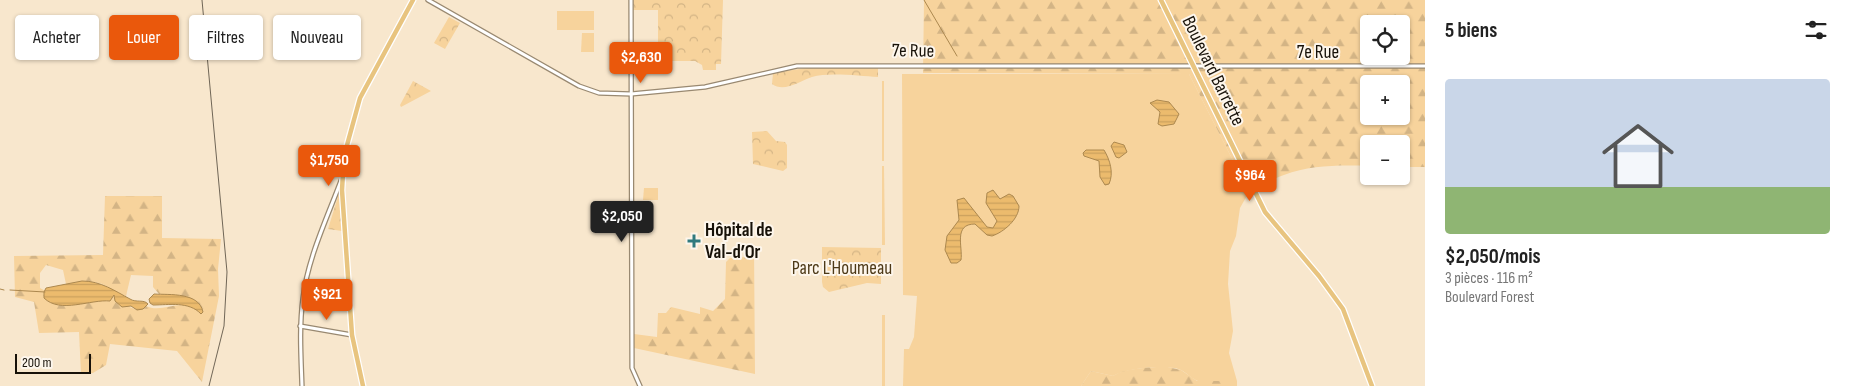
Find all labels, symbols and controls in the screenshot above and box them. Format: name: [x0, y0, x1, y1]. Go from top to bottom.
street label: Boulevard Barrette: [1177, 13, 1249, 129]
chip: Acheter: [15, 15, 99, 60]
chip: Louer: [109, 15, 179, 60]
chip: Filtres: [189, 15, 263, 60]
chip: Nouveau: [273, 15, 361, 60]
map controls: [1360, 15, 1410, 185]
button: locate: [1360, 15, 1410, 65]
icon: filters: [1802, 16, 1830, 44]
text: 5 biens: [1445, 18, 1497, 43]
street label: 7e Rue: [892, 39, 934, 63]
street label: 7e Rue: [1297, 41, 1339, 64]
pin: $2,630: [600, 42, 682, 84]
text: $2,630: [620, 48, 662, 67]
button: +: [1360, 75, 1410, 125]
icon: home: [1593, 111, 1683, 201]
button: −: [1360, 135, 1410, 185]
pin: $1,750: [288, 144, 370, 187]
text: $1,750: [309, 151, 349, 170]
pin: $964: [1220, 160, 1280, 202]
text: $964: [1235, 166, 1265, 185]
pin: $2,050: [581, 200, 663, 243]
text: $2,050: [601, 207, 643, 226]
place label: Hôpital de Val-d’Or: [705, 219, 773, 264]
marker: Hôpital de Val-d’Or: [687, 234, 701, 248]
text: $2,050/mois: [1445, 244, 1541, 269]
park label: Parc L'Houmeau: [792, 257, 892, 280]
text: 3 pièces · 116 m²: [1445, 269, 1533, 288]
pin: $921: [297, 278, 357, 321]
text: $921: [312, 285, 342, 304]
text: Boulevard Forest: [1445, 288, 1534, 307]
scale bar: [15, 351, 91, 374]
text: 200 m: [22, 354, 51, 371]

